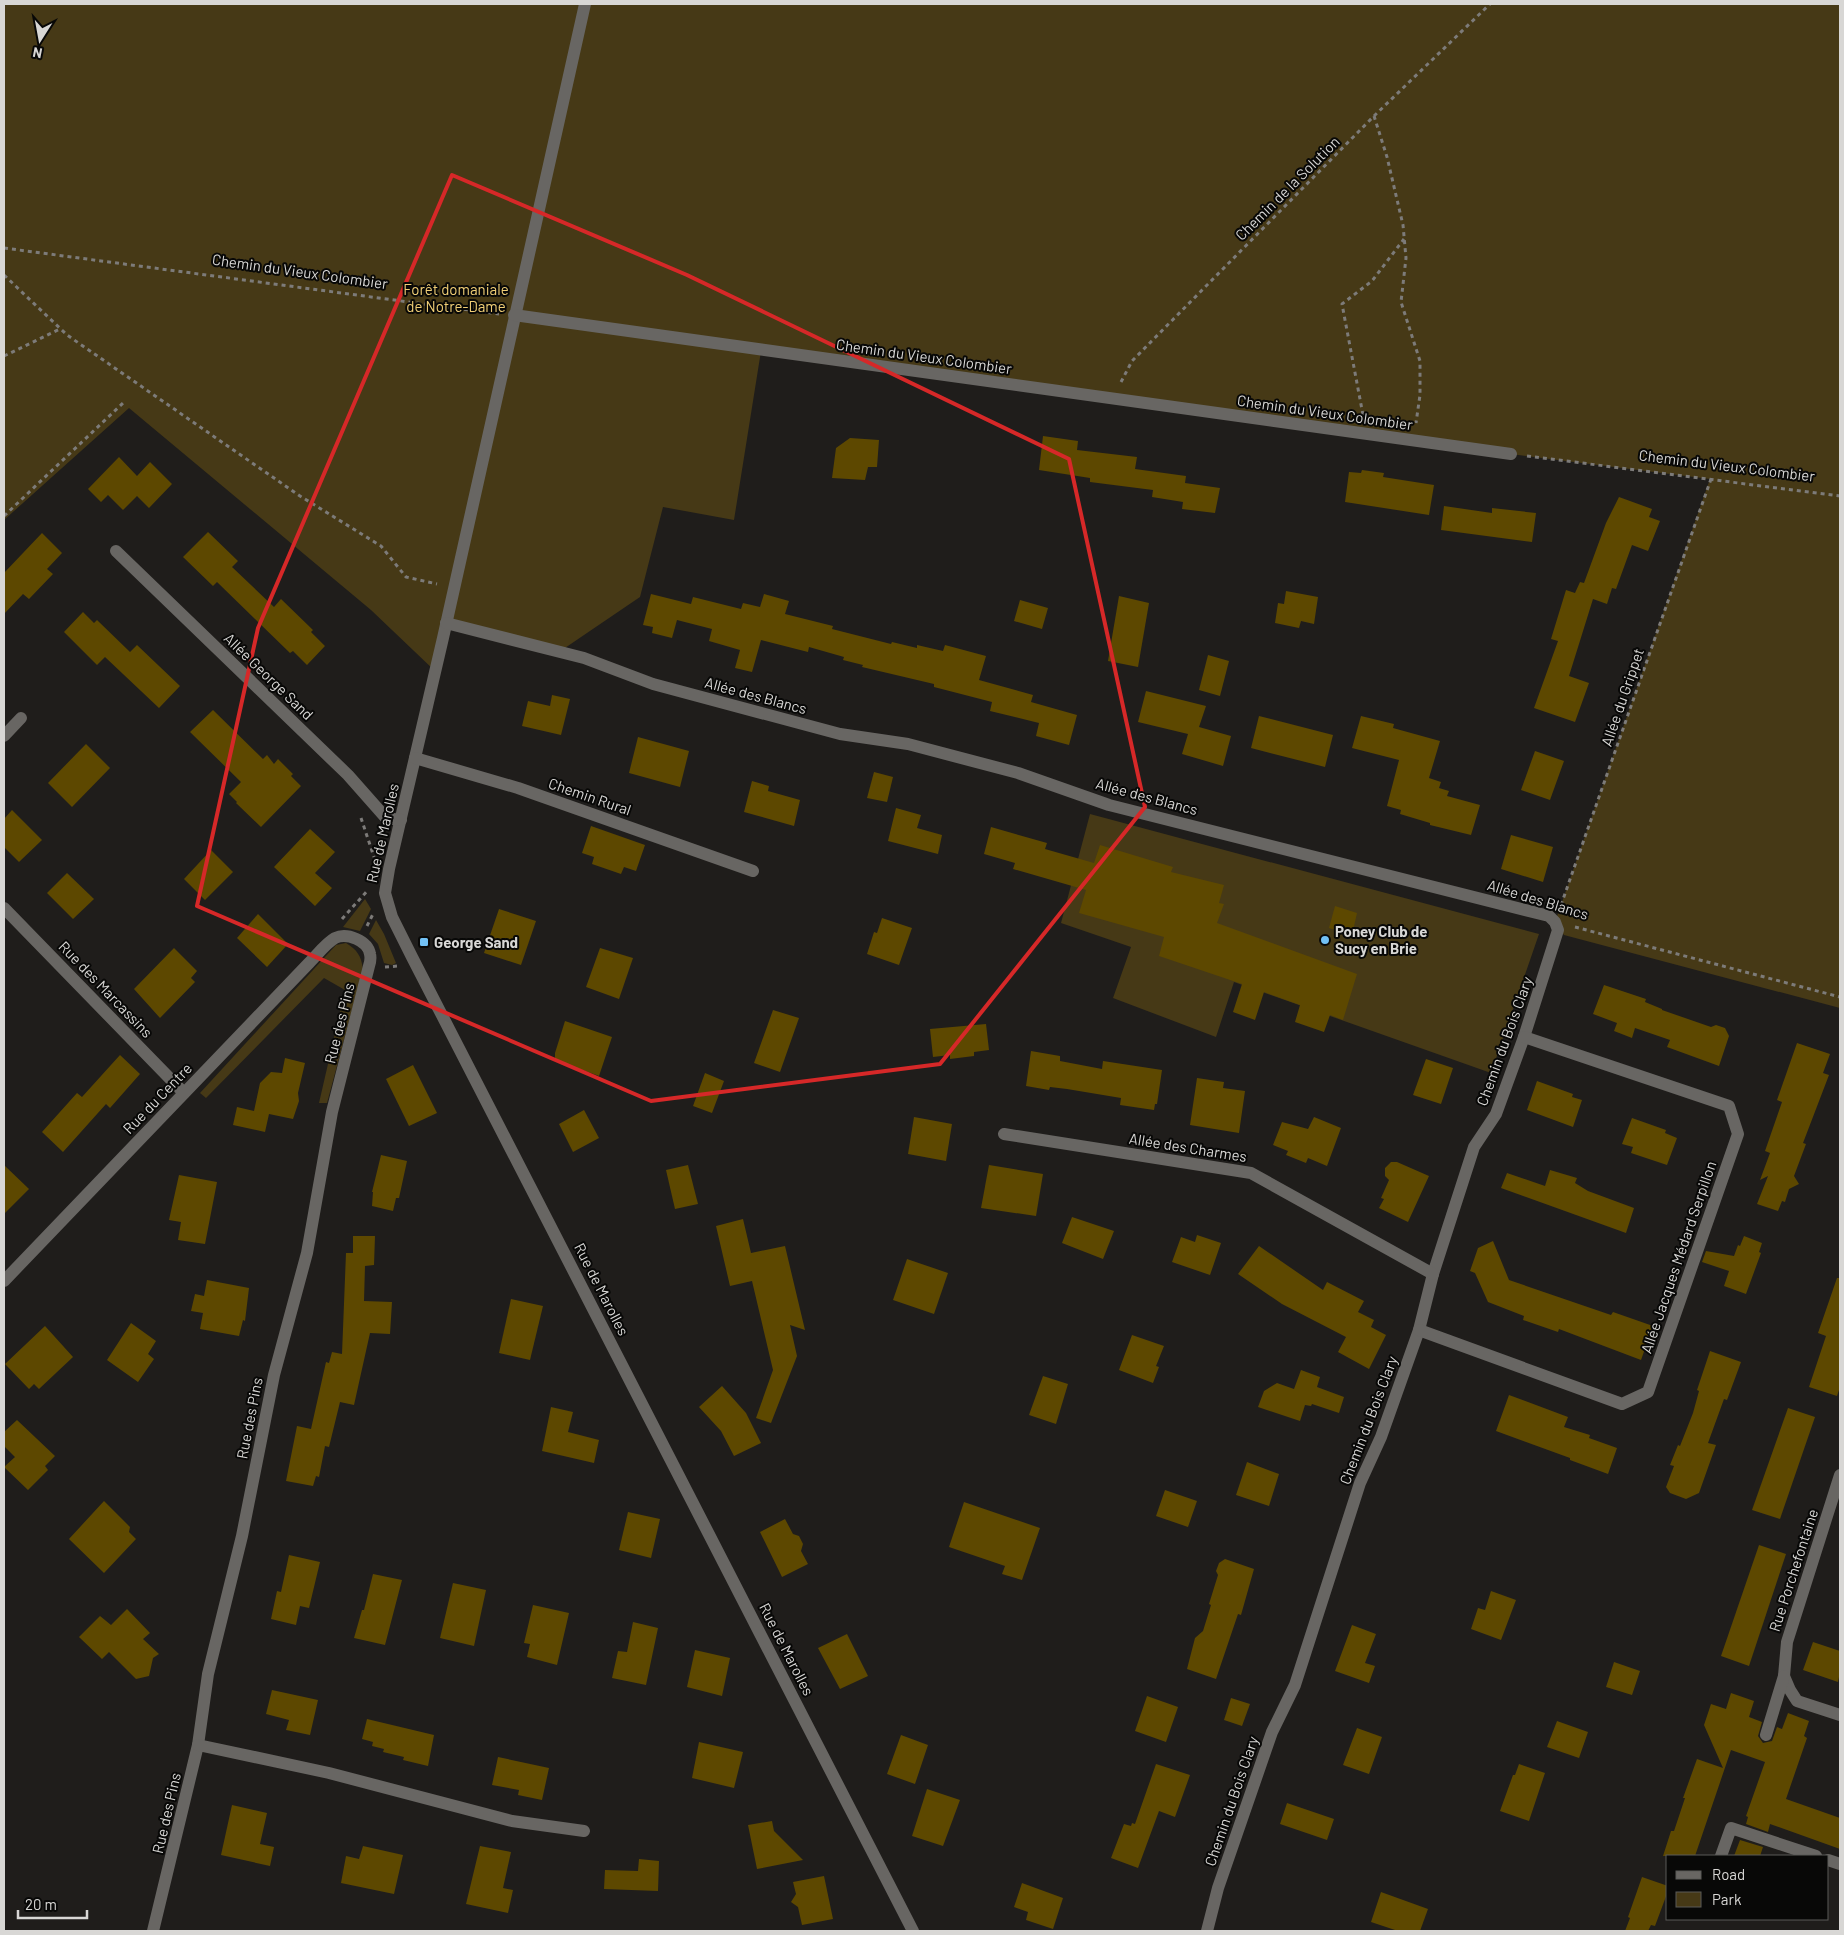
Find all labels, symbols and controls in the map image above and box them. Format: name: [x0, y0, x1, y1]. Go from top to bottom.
north arrow: [15, 15, 65, 65]
text: N: [31, 44, 44, 62]
street label: Chemin de la Solution: [1231, 132, 1343, 244]
street label: Chemin du Vieux Colombier: [211, 250, 390, 292]
park label: Forêt domaniale de Notre-Dame: [403, 280, 509, 315]
street label: Chemin du Vieux Colombier: [835, 335, 1014, 377]
street label: Chemin du Vieux Colombier: [1236, 391, 1415, 433]
street label: Chemin du Vieux Colombier: [1638, 445, 1817, 485]
street label: Allée George Sand: [221, 629, 317, 723]
street label: Allée du Grippet: [1597, 646, 1647, 748]
street label: Allée des Blancs: [703, 673, 809, 717]
street label: Chemin Rural: [546, 773, 634, 819]
street label: Allée des Blancs: [1094, 774, 1200, 818]
street label: Rue de Marolles: [362, 782, 402, 884]
street label: Allée des Blancs: [1485, 875, 1591, 923]
place label: Poney Club de Sucy en Brie: [1335, 922, 1428, 957]
place label: George Sand: [434, 933, 518, 951]
marker: Poney Club de Sucy en Brie: [1319, 934, 1331, 946]
marker: George Sand: [418, 936, 430, 948]
street label: Rue des Marcassins: [55, 937, 157, 1041]
street label: Chemin du Bois Clary: [1472, 974, 1536, 1108]
street label: Rue des Pins: [320, 981, 358, 1065]
street label: Rue du Centre: [119, 1059, 195, 1137]
street label: Allée des Charmes: [1128, 1129, 1248, 1165]
street label: Allée Jacques Médard Serpillon: [1637, 1158, 1719, 1356]
street label: Rue de Marolles: [571, 1240, 633, 1338]
street label: Chemin du Bois Clary: [1335, 1353, 1401, 1487]
street label: Rue des Pins: [232, 1376, 266, 1460]
street label: Rue Porchefontaine: [1765, 1506, 1821, 1634]
street label: Rue de Marolles: [756, 1600, 818, 1698]
street label: Chemin du Bois Clary: [1200, 1734, 1262, 1868]
street label: Rue des Pins: [148, 1771, 184, 1855]
legend: [1666, 1855, 1829, 1920]
text: Road: [1712, 1865, 1745, 1883]
scale bar: [18, 1888, 86, 1920]
text: Park: [1712, 1890, 1742, 1908]
text: 20 m: [25, 1895, 57, 1913]

